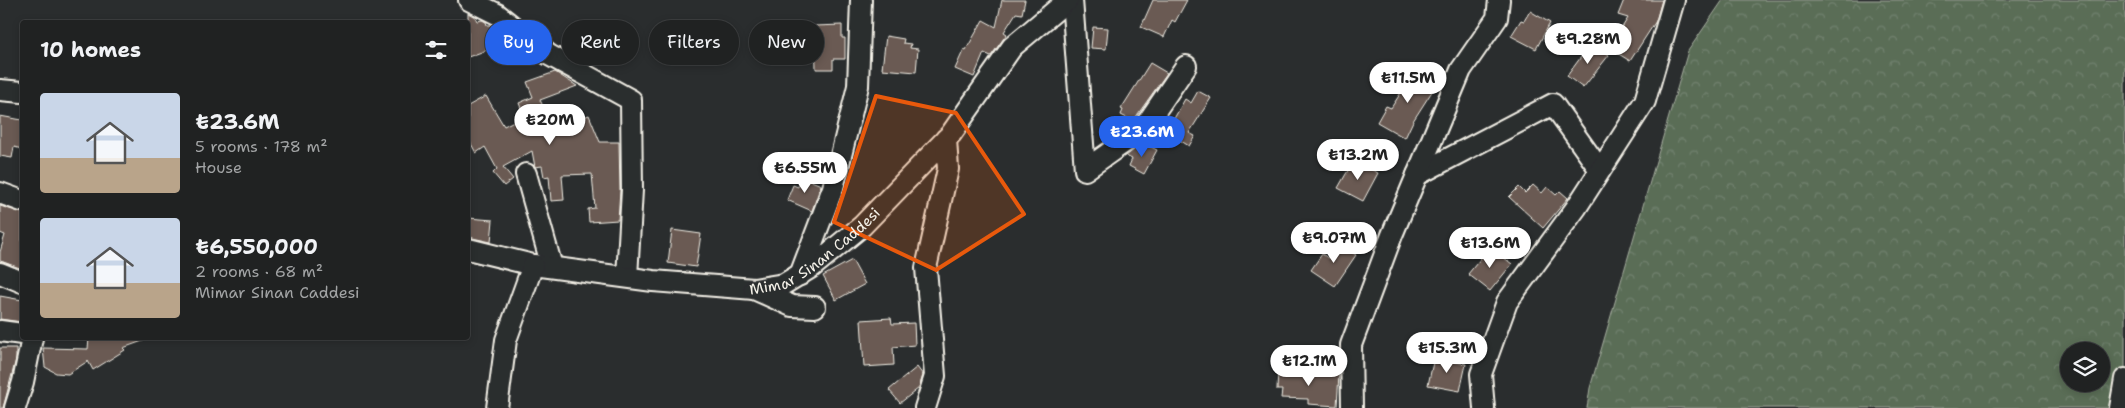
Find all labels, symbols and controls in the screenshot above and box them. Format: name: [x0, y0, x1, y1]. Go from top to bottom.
chip: Buy: [485, 20, 552, 65]
chip: Rent: [562, 20, 639, 65]
chip: Filters: [649, 20, 739, 65]
chip: New: [749, 20, 824, 65]
pin: ₺9.28M: [1547, 22, 1629, 65]
text: ₺9.28M: [1556, 28, 1620, 49]
text: 10 homes: [40, 36, 141, 64]
icon: filters: [422, 36, 450, 64]
pin: ₺11.5M: [1367, 62, 1449, 104]
text: ₺11.5M: [1380, 67, 1436, 88]
pin: ₺20M: [520, 104, 580, 146]
text: ₺23.6M: [195, 108, 279, 136]
text: ₺20M: [525, 109, 575, 130]
icon: home: [80, 113, 140, 173]
pin: ₺23.6M: [1101, 116, 1183, 158]
text: ₺23.6M: [1110, 121, 1174, 142]
text: 5 rooms · 178 m²: [195, 136, 328, 157]
pin: ₺13.2M: [1317, 138, 1399, 181]
text: ₺13.2M: [1328, 144, 1388, 165]
pin: ₺6.55M: [764, 152, 846, 194]
text: House: [195, 157, 242, 178]
text: ₺6.55M: [774, 157, 836, 178]
street label: Mimar Sinan Caddesi: [748, 203, 885, 300]
pin: ₺9.07M: [1293, 222, 1375, 264]
pin: ₺13.6M: [1449, 226, 1531, 269]
text: ₺9.07M: [1302, 227, 1366, 248]
text: ₺13.6M: [1460, 232, 1520, 253]
text: ₺6,550,000: [195, 233, 318, 261]
icon: home: [80, 238, 140, 298]
text: 2 rooms · 68 m²: [195, 261, 323, 282]
text: Mimar Sinan Caddesi: [195, 282, 360, 303]
pin: ₺15.3M: [1406, 332, 1488, 374]
text: ₺15.3M: [1417, 337, 1477, 358]
map controls: [2060, 342, 2110, 392]
button: layers: [2060, 342, 2110, 392]
pin: ₺12.1M: [1268, 344, 1350, 387]
text: ₺12.1M: [1281, 350, 1337, 371]

